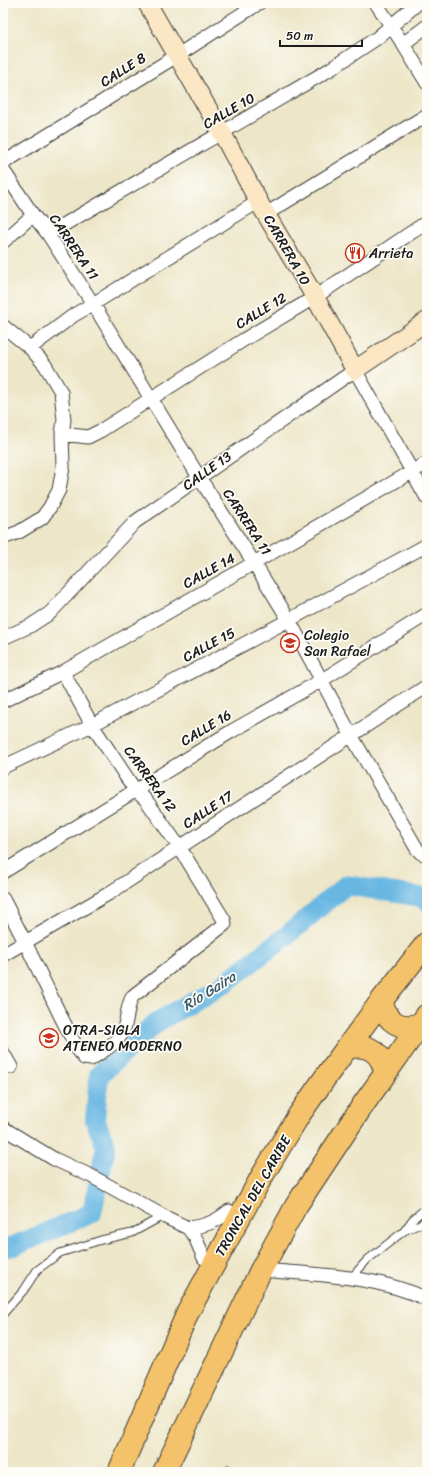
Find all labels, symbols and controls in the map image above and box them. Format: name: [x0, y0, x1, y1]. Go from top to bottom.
scale bar: [280, 22, 362, 48]
text: 50 m: [286, 25, 313, 47]
street label: CALLE 8: [95, 46, 152, 94]
street label: CALLE 10: [198, 86, 260, 136]
street label: CARRERA 11: [42, 209, 106, 285]
street label: CARRERA 10: [257, 210, 318, 290]
place label: Arrieta: [368, 241, 413, 266]
restaurant icon: Arrieta: [344, 242, 366, 264]
street label: CALLE 12: [230, 286, 292, 336]
street label: CALLE 13: [177, 445, 237, 497]
street label: CARRERA 11: [216, 483, 278, 561]
street label: CALLE 14: [178, 546, 240, 596]
street label: CALLE 15: [178, 620, 240, 669]
place label: Colegio San Rafael: [304, 623, 372, 664]
school or university icon: Colegio San Rafael: [279, 632, 301, 654]
street label: CALLE 16: [175, 703, 237, 753]
street label: CARRERA 12: [117, 740, 183, 818]
street label: CALLE 17: [178, 784, 239, 836]
water label: Río Gaira: [177, 963, 242, 1018]
place label: OTRA-SIGLA ATENEO MODERNO: [62, 1018, 182, 1059]
school or university icon: OTRA-SIGLA ATENEO MODERNO: [38, 1027, 60, 1049]
street label: TRONCAL DEL CARIBE: [208, 1130, 299, 1261]

